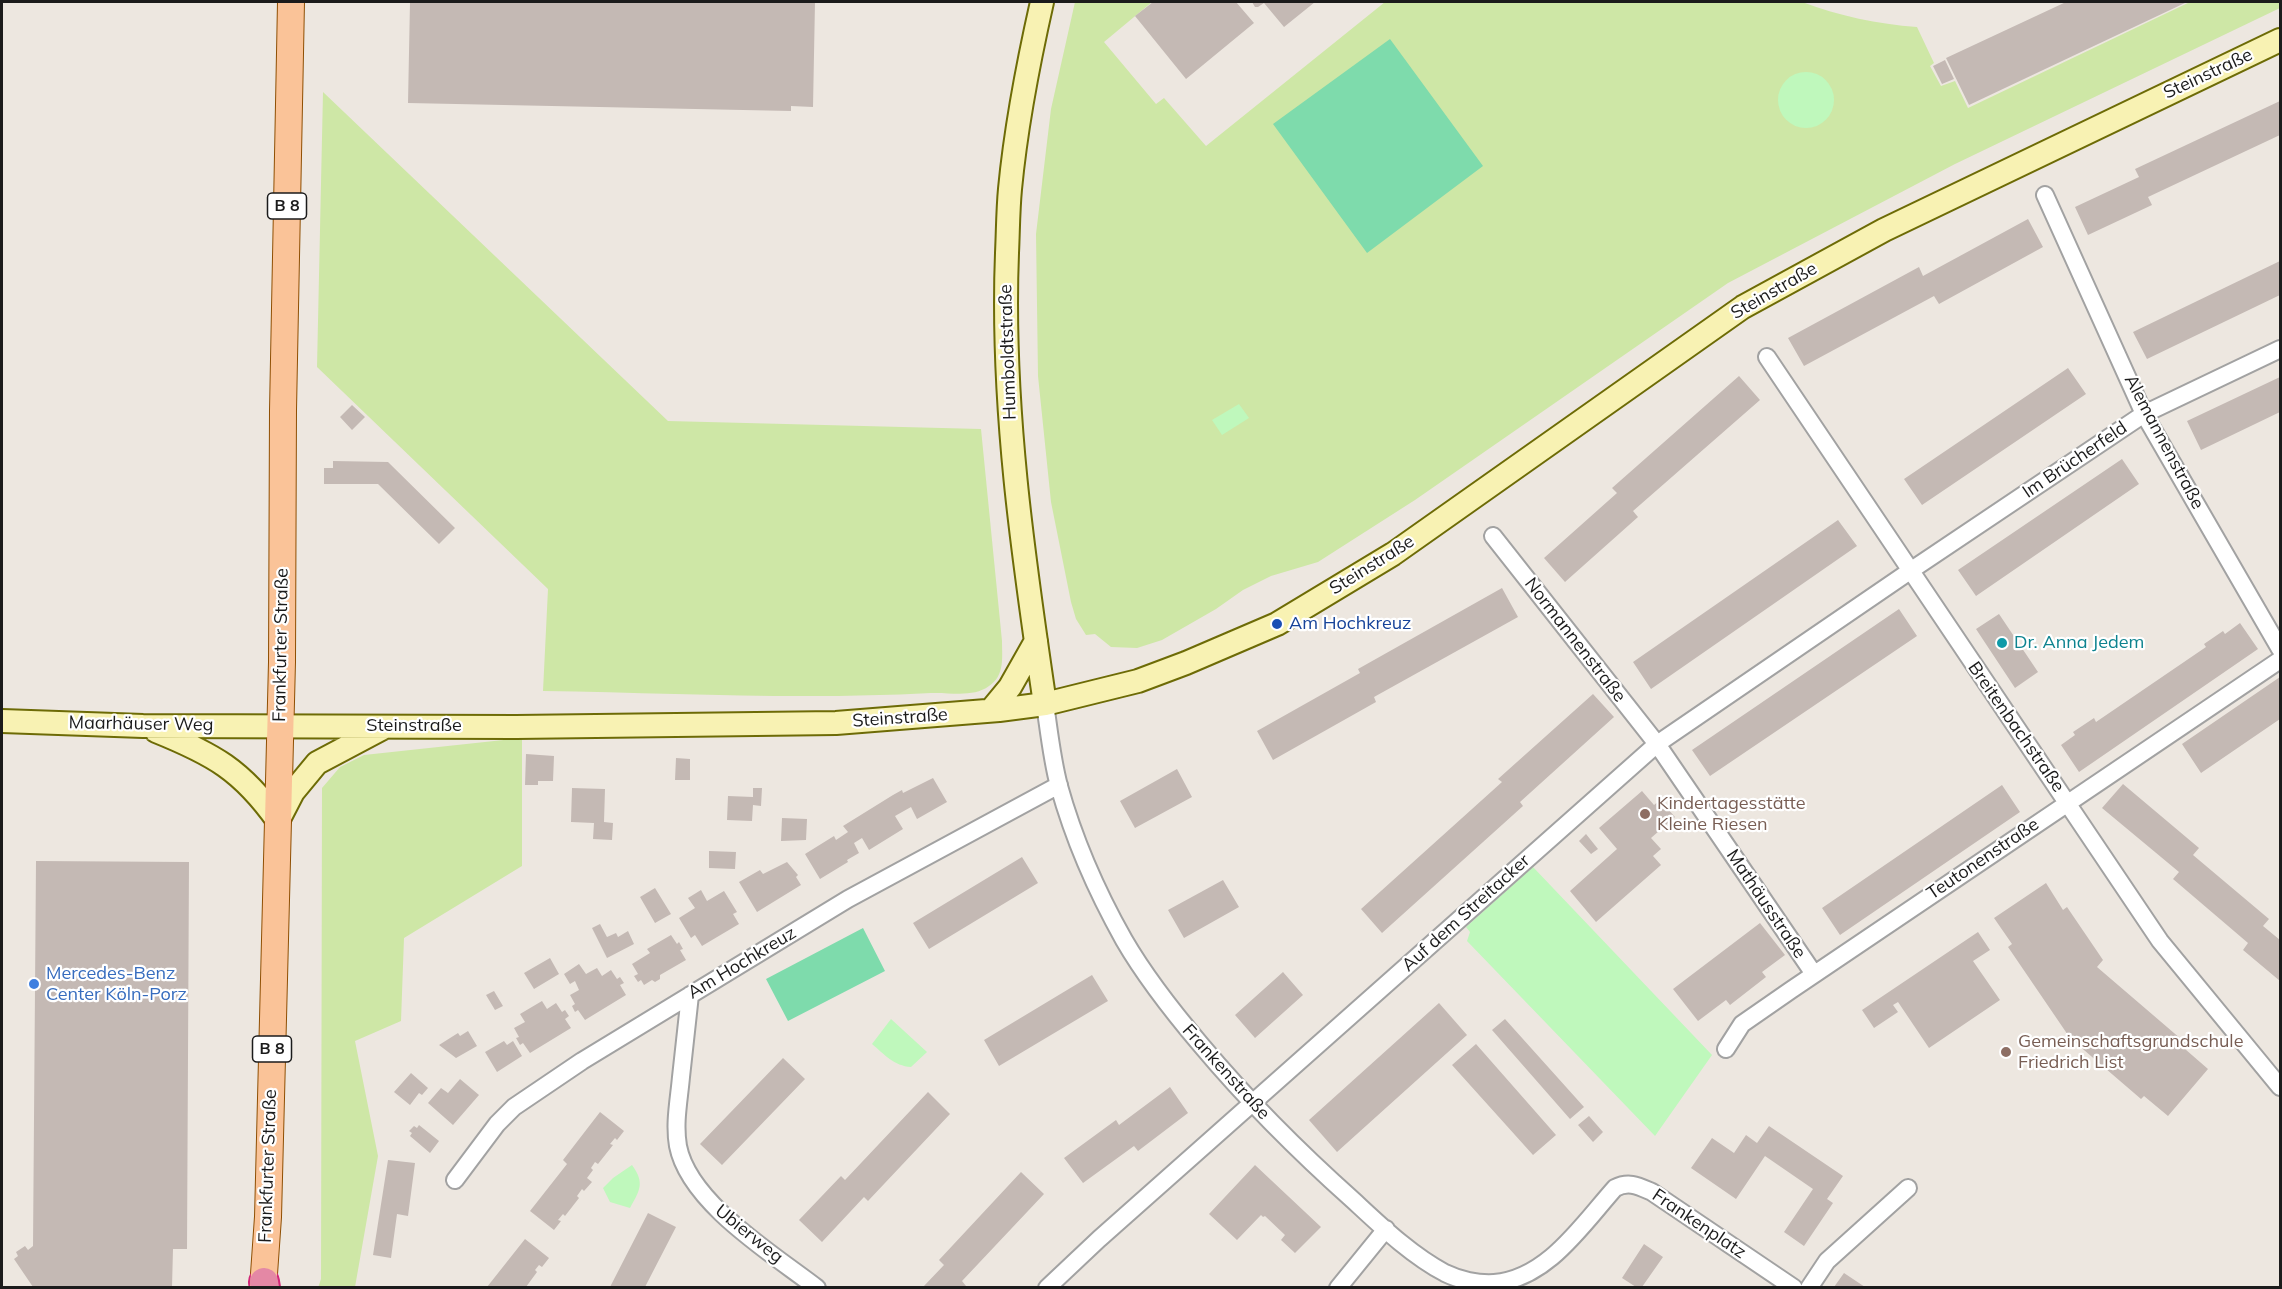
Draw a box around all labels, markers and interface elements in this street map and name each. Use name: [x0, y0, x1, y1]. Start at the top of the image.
street label: Steinstraße: [2160, 44, 2256, 104]
road number: B 8: [268, 193, 306, 219]
street label: Steinstraße: [1727, 258, 1821, 324]
street label: Humboldtstraße: [995, 284, 1021, 420]
street label: Alemannenstraße: [2120, 371, 2208, 513]
street label: Im Brücherfeld: [2019, 417, 2131, 503]
street label: Steinstraße: [1326, 531, 1418, 599]
street label: Frankfurter Straße: [269, 568, 293, 722]
street label: Normannenstraße: [1520, 574, 1630, 706]
place label: Am Hochkreuz: [1289, 613, 1411, 635]
marker: Am Hochkreuz: [1270, 617, 1284, 631]
place label: Dr. Anna Jedem: [2014, 632, 2144, 654]
marker: Dr. Anna Jedem: [1995, 636, 2009, 650]
street label: Breitenbachstraße: [1963, 658, 2069, 796]
street label: Steinstraße: [852, 704, 948, 732]
street label: Maarhäuser Weg: [68, 712, 214, 736]
street label: Steinstraße: [366, 715, 462, 737]
place label: Kindertagesstätte Kleine Riesen: [1657, 793, 1806, 836]
marker: Kindertagesstätte Kleine Riesen: [1638, 807, 1652, 821]
street label: Teutonenstraße: [1923, 814, 2043, 904]
street label: Mathäusstraße: [1722, 845, 1810, 963]
street label: Auf dem Streitacker: [1398, 850, 1534, 976]
street label: Am Hochkreuz: [684, 922, 800, 1004]
place label: Mercedes-Benz Center Köln-Porz: [46, 963, 187, 1006]
marker: Mercedes-Benz Center Köln-Porz: [27, 977, 41, 991]
street label: Frankenstraße: [1178, 1020, 1274, 1124]
place label: Gemeinschaftsgrundschule Friedrich List: [2018, 1031, 2243, 1074]
road number: B 8: [252, 1036, 292, 1062]
marker: Gemeinschaftsgrundschule Friedrich List: [1999, 1045, 2013, 1059]
street label: Frankfurter Straße: [255, 1089, 281, 1243]
street label: Frankenplatz: [1648, 1185, 1750, 1263]
street label: Ubierweg: [711, 1200, 787, 1268]

